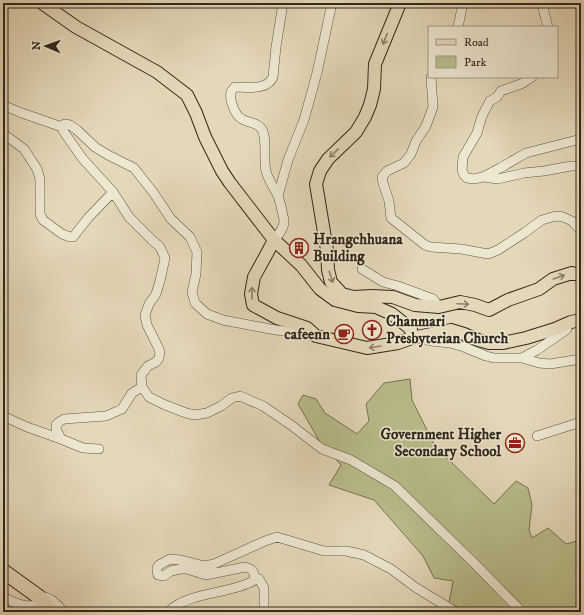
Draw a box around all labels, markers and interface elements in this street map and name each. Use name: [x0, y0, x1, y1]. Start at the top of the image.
north arrow: [26, 26, 66, 66]
legend: [428, 26, 558, 78]
one-way arrow: [381, 33, 388, 45]
text: Road: [464, 35, 489, 50]
text: N: [30, 41, 44, 50]
text: Park: [464, 55, 486, 70]
one-way arrow: [329, 149, 339, 158]
place label: Hrangchhuana Building: [313, 230, 403, 266]
building icon: Hrangchhuana Building: [288, 237, 310, 259]
one-way arrow: [327, 270, 335, 282]
one-way arrow: [552, 273, 565, 280]
one-way arrow: [249, 287, 256, 300]
one-way arrow: [456, 300, 469, 307]
place label: Chanmari Presbyterian Church: [386, 312, 509, 348]
church icon: Chanmari Presbyterian Church: [361, 319, 383, 341]
cafe icon: cafeenn: [333, 323, 355, 345]
place label: cafeenn: [284, 325, 330, 344]
one-way arrow: [369, 343, 382, 351]
place label: Government Higher Secondary School: [380, 425, 501, 461]
office icon: Government Higher Secondary School: [504, 432, 526, 454]

